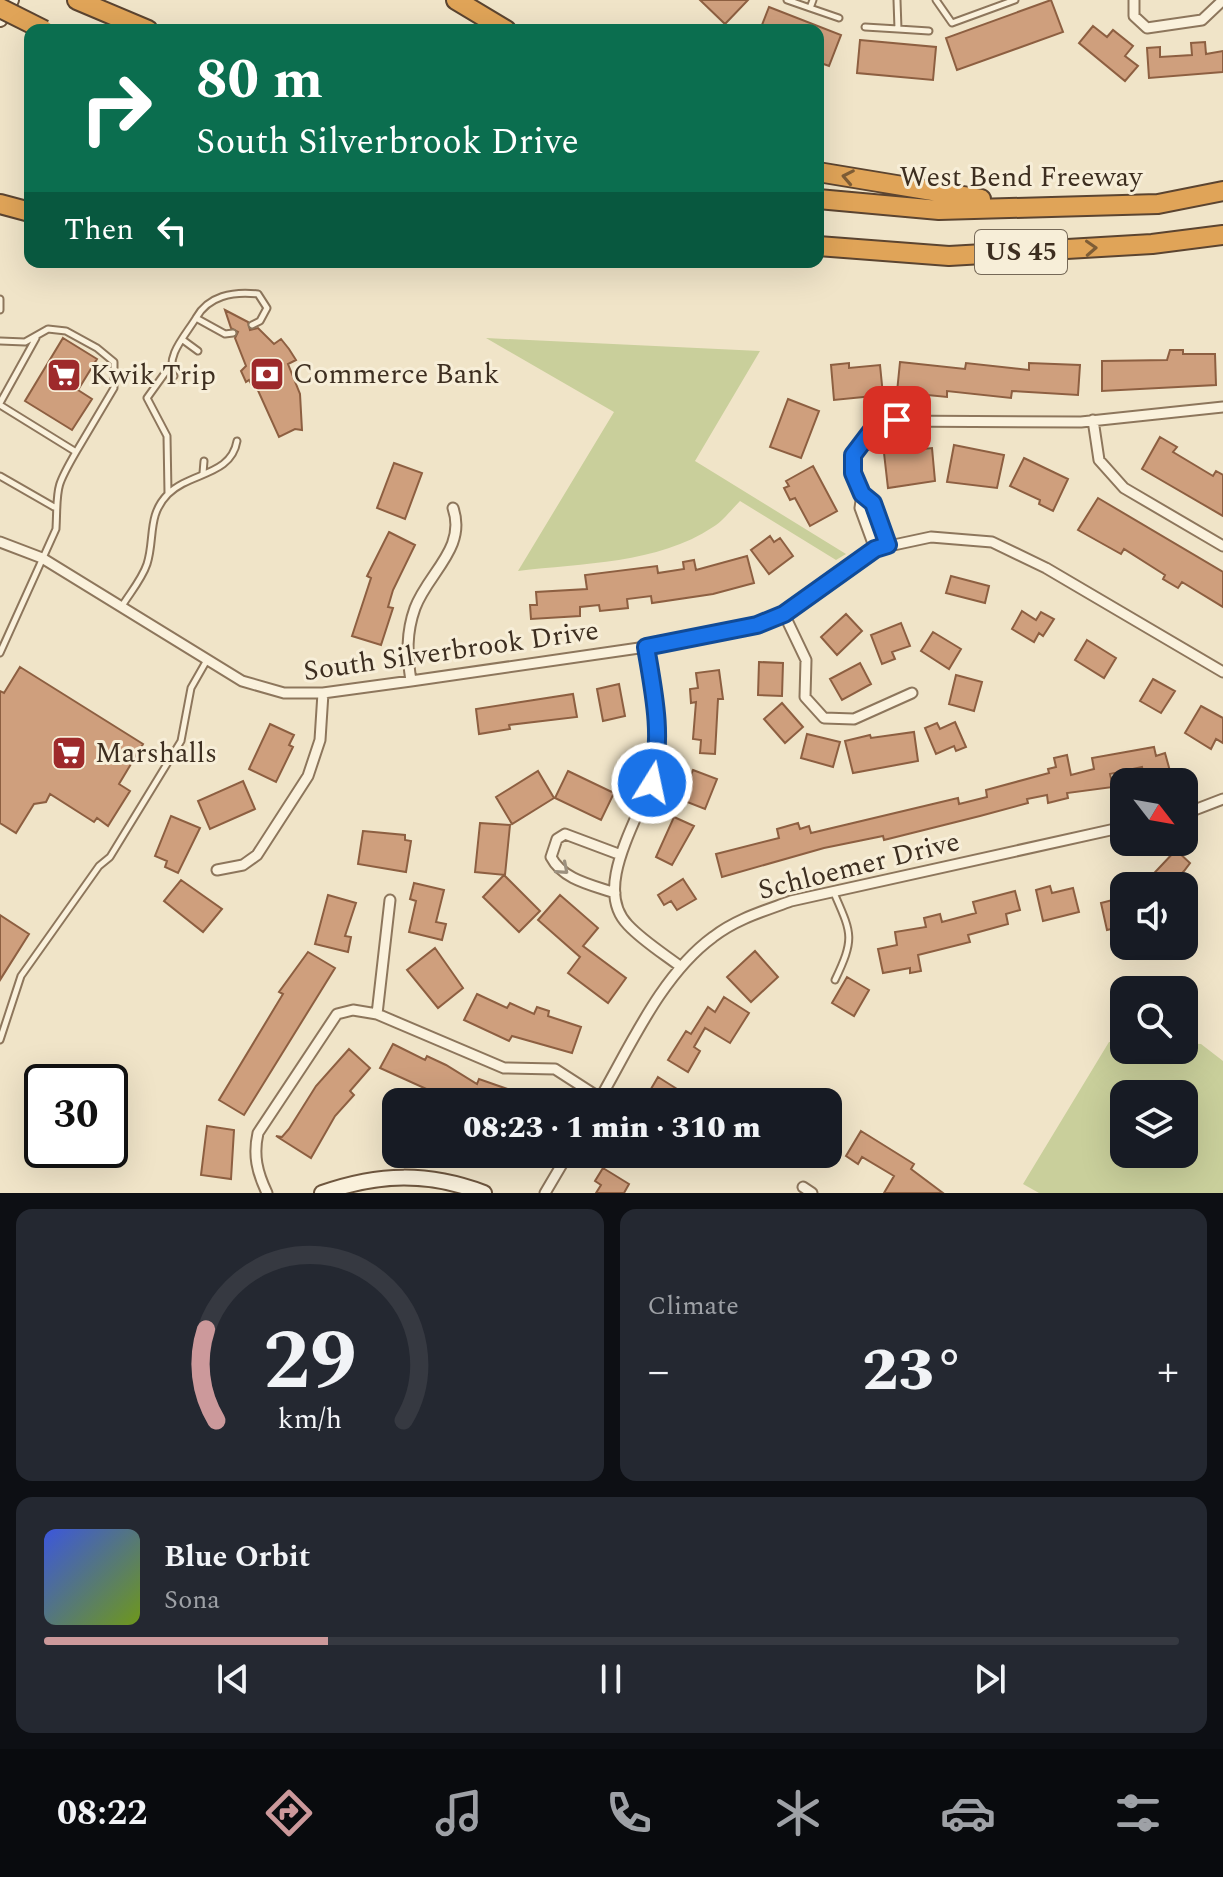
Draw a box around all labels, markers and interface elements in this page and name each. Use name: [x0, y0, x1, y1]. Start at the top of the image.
text: 80 m: [196, 38, 323, 123]
icon: right: [64, 56, 168, 160]
text: South Silverbrook Drive: [196, 115, 579, 170]
street label: West Bend Freeway: [899, 156, 1144, 199]
one-way arrow: [841, 170, 855, 187]
text: Then: [64, 207, 134, 253]
icon: left: [150, 208, 194, 252]
road number: US 45: [975, 230, 1067, 274]
one-way arrow: [1085, 240, 1098, 257]
place label: Commerce Bank: [293, 353, 499, 396]
place label: Kwik Trip: [90, 354, 216, 397]
bank icon: Commerce Bank: [248, 355, 286, 393]
supermarket icon: Kwik Trip: [45, 356, 83, 394]
pin: [863, 386, 931, 454]
icon: arrive: [875, 398, 919, 442]
street label: South Silverbrook Drive: [301, 609, 601, 693]
place label: Marshalls: [95, 732, 217, 775]
supermarket icon: Marshalls: [50, 734, 88, 772]
position arrow: [610, 741, 694, 825]
north arrow: [1110, 768, 1198, 856]
map controls: [1110, 768, 1198, 1168]
street label: Schloemer Drive: [754, 820, 964, 912]
one-way arrow: [554, 860, 568, 874]
button: sound: [1110, 872, 1198, 960]
button: search: [1110, 976, 1198, 1064]
speed limit sign: 30: [24, 1064, 128, 1168]
button: layers: [1110, 1080, 1198, 1168]
text: 08:23 · 1 min · 310 m: [463, 1105, 761, 1151]
text: Climate: [648, 1286, 739, 1326]
text: 29: [263, 1299, 356, 1426]
text: 23°: [862, 1325, 964, 1417]
text: −: [648, 1338, 670, 1405]
text: +: [1157, 1338, 1179, 1405]
text: km/h: [278, 1398, 342, 1441]
text: Blue Orbit: [164, 1534, 310, 1580]
text: Sona: [164, 1580, 220, 1620]
icon: previous: [211, 1657, 255, 1701]
icon: pause: [589, 1657, 633, 1701]
icon: next: [968, 1657, 1012, 1701]
icon: directions: [261, 1785, 317, 1841]
icon: music: [431, 1785, 487, 1841]
icon: phone: [601, 1785, 657, 1841]
icon: climate: [770, 1785, 826, 1841]
icon: car: [940, 1785, 996, 1841]
icon: filters: [1110, 1785, 1166, 1841]
text: 08:22: [57, 1786, 147, 1841]

